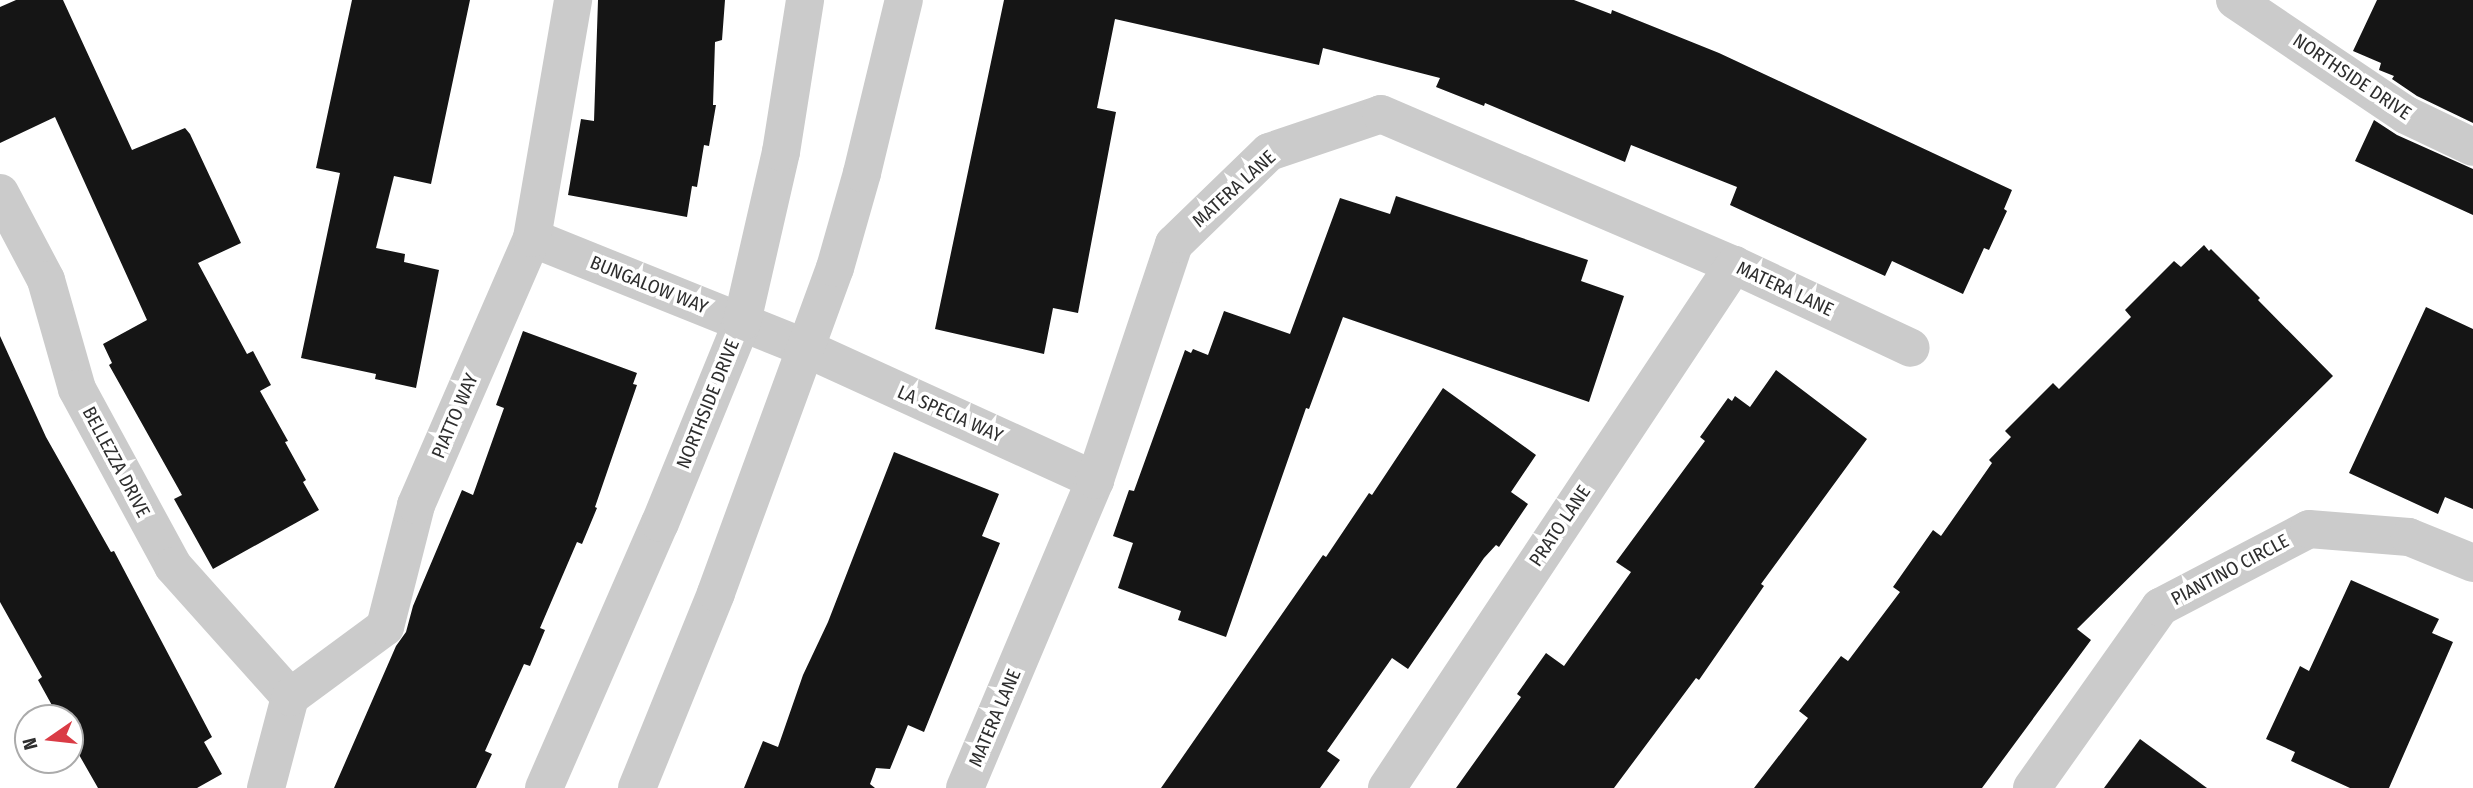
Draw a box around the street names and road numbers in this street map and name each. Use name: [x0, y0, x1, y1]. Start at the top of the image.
street label: NORTHSIDE DRIVE: [2289, 29, 2415, 125]
street label: MATERA LANE: [1188, 146, 1280, 232]
street label: BUNGALOW WAY: [587, 251, 711, 319]
street label: MATERA LANE: [1733, 257, 1837, 321]
street label: NORTHSIDE DRIVE: [672, 336, 744, 472]
street label: PIATTO WAY: [427, 370, 483, 462]
street label: LA SPECIA WAY: [894, 381, 1006, 447]
street label: BELLEZZA DRIVE: [77, 403, 155, 521]
street label: PRATO LANE: [1525, 481, 1595, 571]
street label: PIANTINO CIRCLE: [2167, 529, 2293, 611]
street label: MATERA LANE: [964, 666, 1026, 770]

